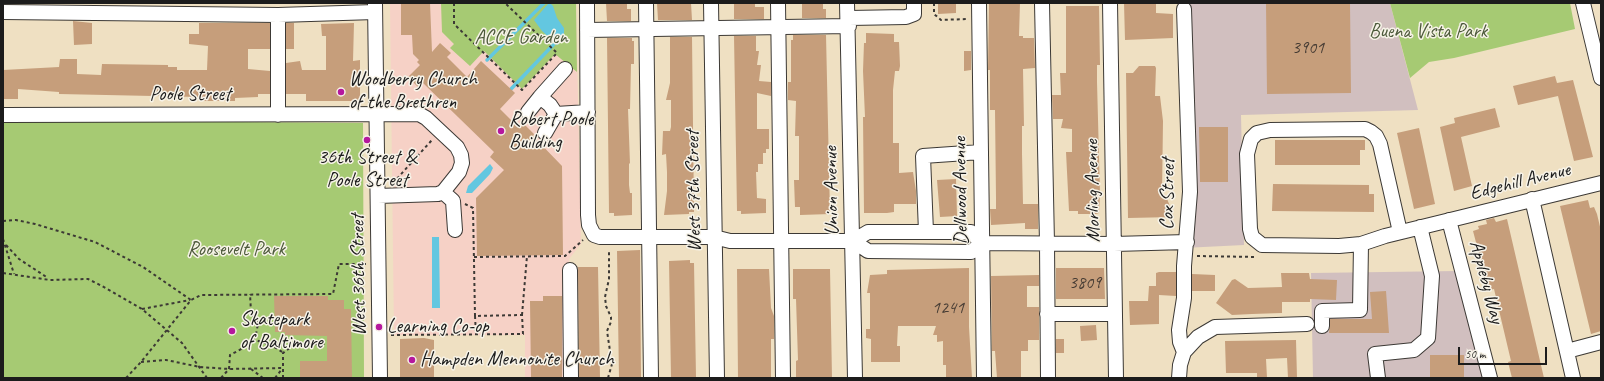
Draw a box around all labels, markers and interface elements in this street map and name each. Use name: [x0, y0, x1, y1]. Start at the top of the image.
park label: Buena Vista Park: [1369, 20, 1487, 44]
park label: ACCE Garden: [475, 26, 567, 50]
house number: 3901: [1292, 37, 1324, 59]
place label: Woodberry Church of the Brethren: [349, 68, 477, 115]
street label: Poole Street: [149, 83, 231, 107]
marker: Woodberry Church of the Brethren: [336, 87, 346, 97]
place label: Robert Poole Building: [509, 108, 593, 155]
marker: Robert Poole Building: [496, 126, 506, 136]
street label: West 37th Street: [681, 130, 707, 252]
marker: 36th Street & Poole Street: [362, 135, 372, 145]
street label: Dellwood Avenue: [948, 137, 974, 245]
street label: Morling Avenue: [1080, 139, 1106, 243]
place label: 36th Street & Poole Street: [318, 146, 416, 193]
street label: Union Avenue: [819, 146, 845, 236]
street label: Cox Street: [1155, 158, 1181, 230]
street label: Edgehill Avenue: [1467, 158, 1573, 206]
street label: West 36th Street: [346, 214, 372, 336]
park label: Roosevelt Park: [187, 238, 285, 262]
street label: Appleby Way: [1463, 238, 1509, 326]
house number: 3809: [1069, 272, 1101, 294]
house number: 1241: [932, 297, 964, 319]
place label: Skatepark of Baltimore: [240, 308, 323, 355]
place label: Learning Co-op: [387, 315, 489, 339]
marker: Learning Co-op: [374, 322, 384, 332]
marker: Skatepark of Baltimore: [227, 326, 237, 336]
scale bar: [1460, 339, 1549, 365]
text: 50 m: [1465, 346, 1485, 362]
place label: Hampden Mennonite Church: [420, 348, 614, 372]
marker: Hampden Mennonite Church: [407, 355, 417, 365]

